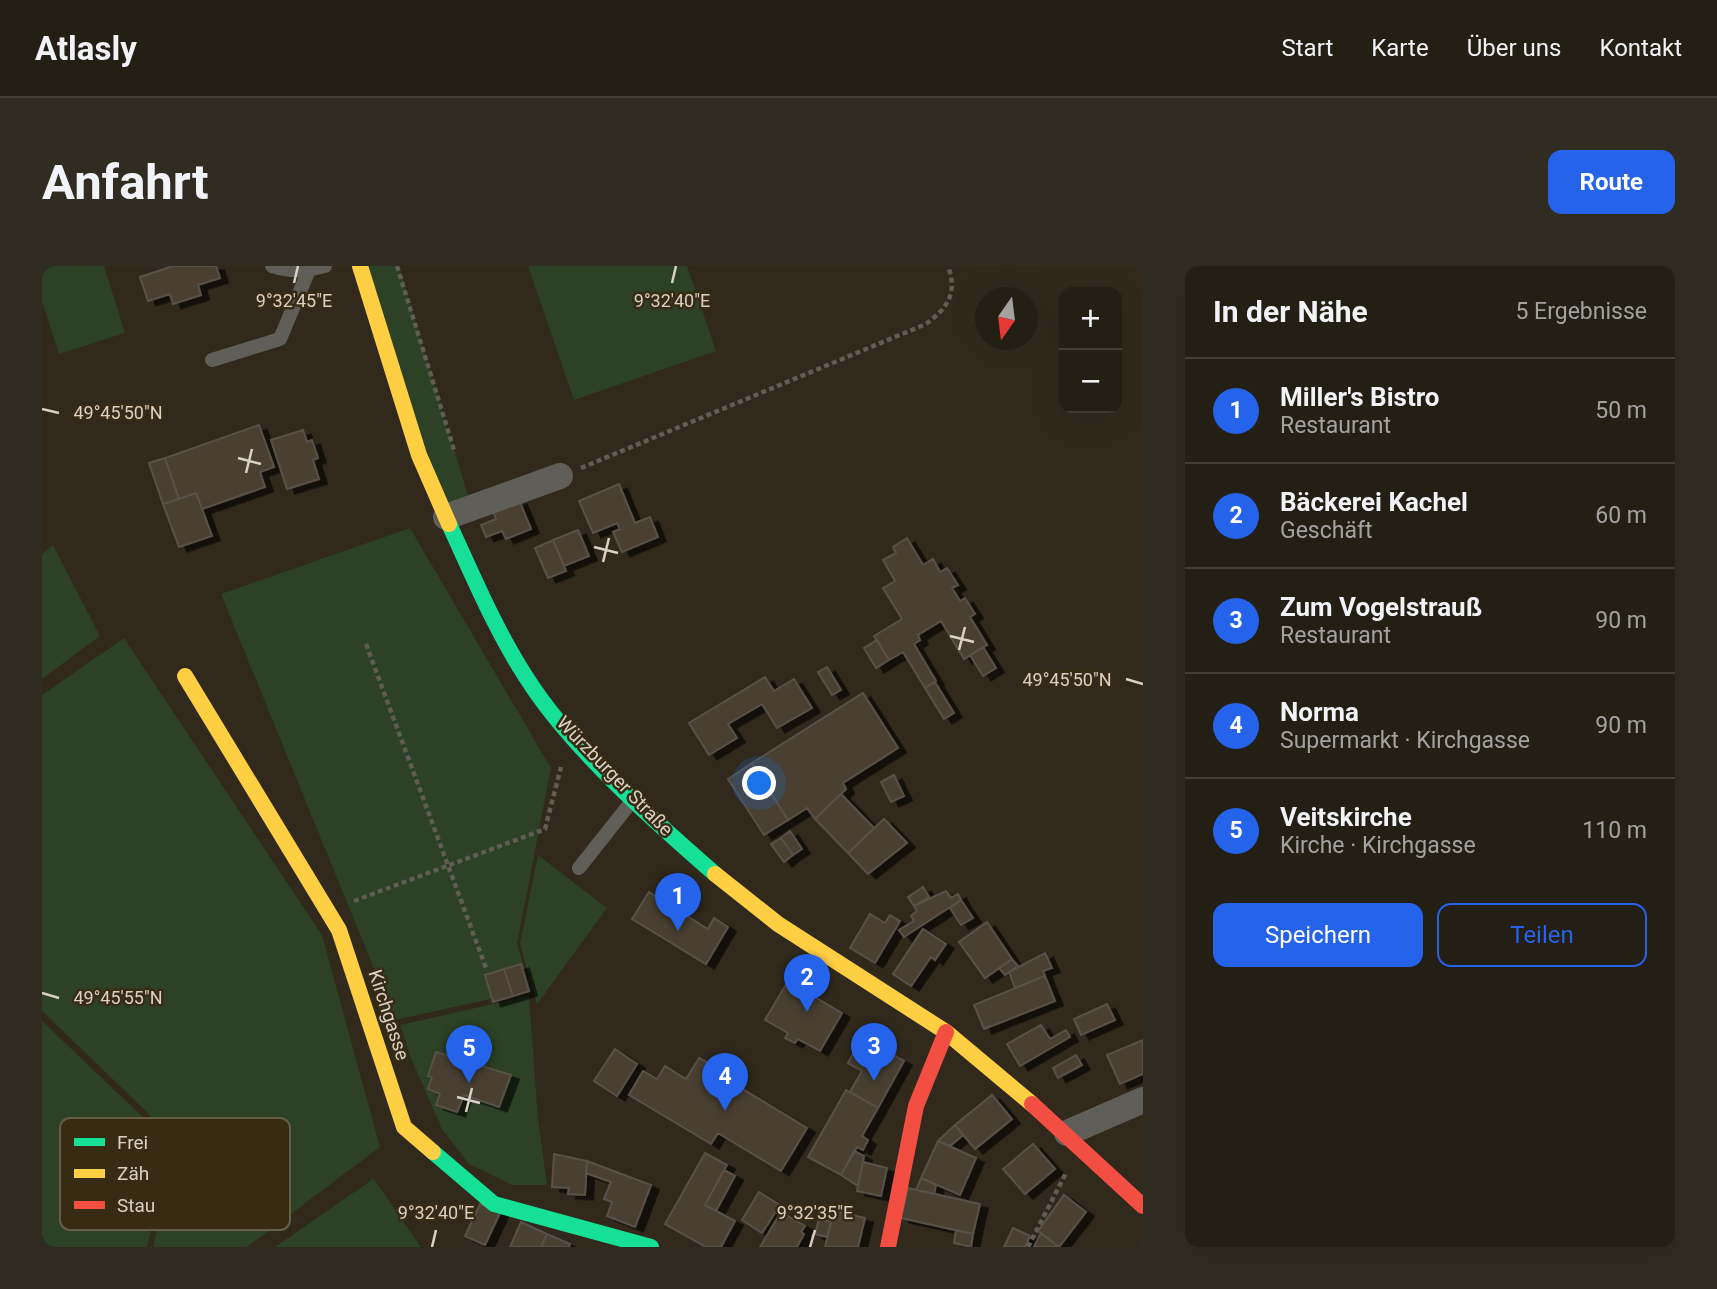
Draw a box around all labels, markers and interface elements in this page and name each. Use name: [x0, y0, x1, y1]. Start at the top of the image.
text: Atlasly: [35, 29, 137, 68]
text: Start: [1282, 34, 1333, 62]
text: Karte: [1371, 34, 1429, 62]
text: Über uns: [1467, 34, 1561, 62]
text: Kontakt: [1599, 34, 1682, 62]
button: Route: [1548, 150, 1675, 214]
text: Anfahrt: [42, 154, 209, 211]
north arrow: [975, 287, 1038, 350]
map controls: [1059, 287, 1122, 413]
button: +: [1059, 287, 1122, 350]
text: 9°32'45"E: [256, 290, 332, 311]
text: 9°32'40"E: [634, 290, 710, 311]
text: In der Nähe: [1213, 294, 1368, 329]
text: 5 Ergebnisse: [1515, 298, 1647, 325]
button: −: [1059, 350, 1122, 413]
text: Miller's Bistro: [1280, 382, 1440, 412]
text: 1: [1229, 397, 1243, 424]
text: 50 m: [1595, 397, 1647, 424]
text: 49°45'50"N: [73, 402, 163, 423]
text: Restaurant: [1280, 412, 1391, 439]
text: Bäckerei Kachel: [1280, 487, 1468, 517]
text: 2: [1229, 502, 1243, 529]
text: 60 m: [1595, 502, 1647, 529]
text: Geschäft: [1280, 517, 1372, 544]
text: Zum Vogelstrauß: [1280, 592, 1482, 622]
text: 3: [1229, 607, 1243, 634]
text: 90 m: [1595, 607, 1647, 634]
text: Restaurant: [1280, 622, 1391, 649]
text: 49°45'50"N: [1022, 669, 1112, 690]
text: Norma: [1280, 697, 1359, 727]
street label: Würzburger Straße: [552, 711, 678, 841]
text: 4: [1229, 712, 1243, 739]
text: 90 m: [1595, 712, 1647, 739]
text: Supermarkt · Kirchgasse: [1280, 727, 1530, 754]
your location: [742, 766, 776, 800]
text: Veitskirche: [1280, 802, 1412, 832]
text: 5: [1229, 817, 1243, 844]
text: 110 m: [1582, 817, 1647, 844]
text: Kirche · Kirchgasse: [1280, 832, 1476, 859]
pin: 1: [655, 873, 701, 931]
button: Speichern: [1213, 903, 1423, 967]
button: Teilen: [1437, 903, 1647, 967]
pin: 2: [784, 954, 830, 1012]
street label: Kirchgasse: [364, 967, 414, 1063]
text: 49°45'55"N: [73, 987, 163, 1008]
pin: 3: [851, 1023, 897, 1081]
pin: 5: [446, 1025, 492, 1083]
pin: 4: [702, 1053, 748, 1111]
legend: [60, 1118, 290, 1230]
text: Frei: [117, 1131, 148, 1154]
text: Zäh: [117, 1162, 149, 1185]
text: Stau: [117, 1194, 155, 1217]
text: 9°32'40"E: [398, 1202, 474, 1223]
text: 9°32'35"E: [777, 1202, 853, 1223]

